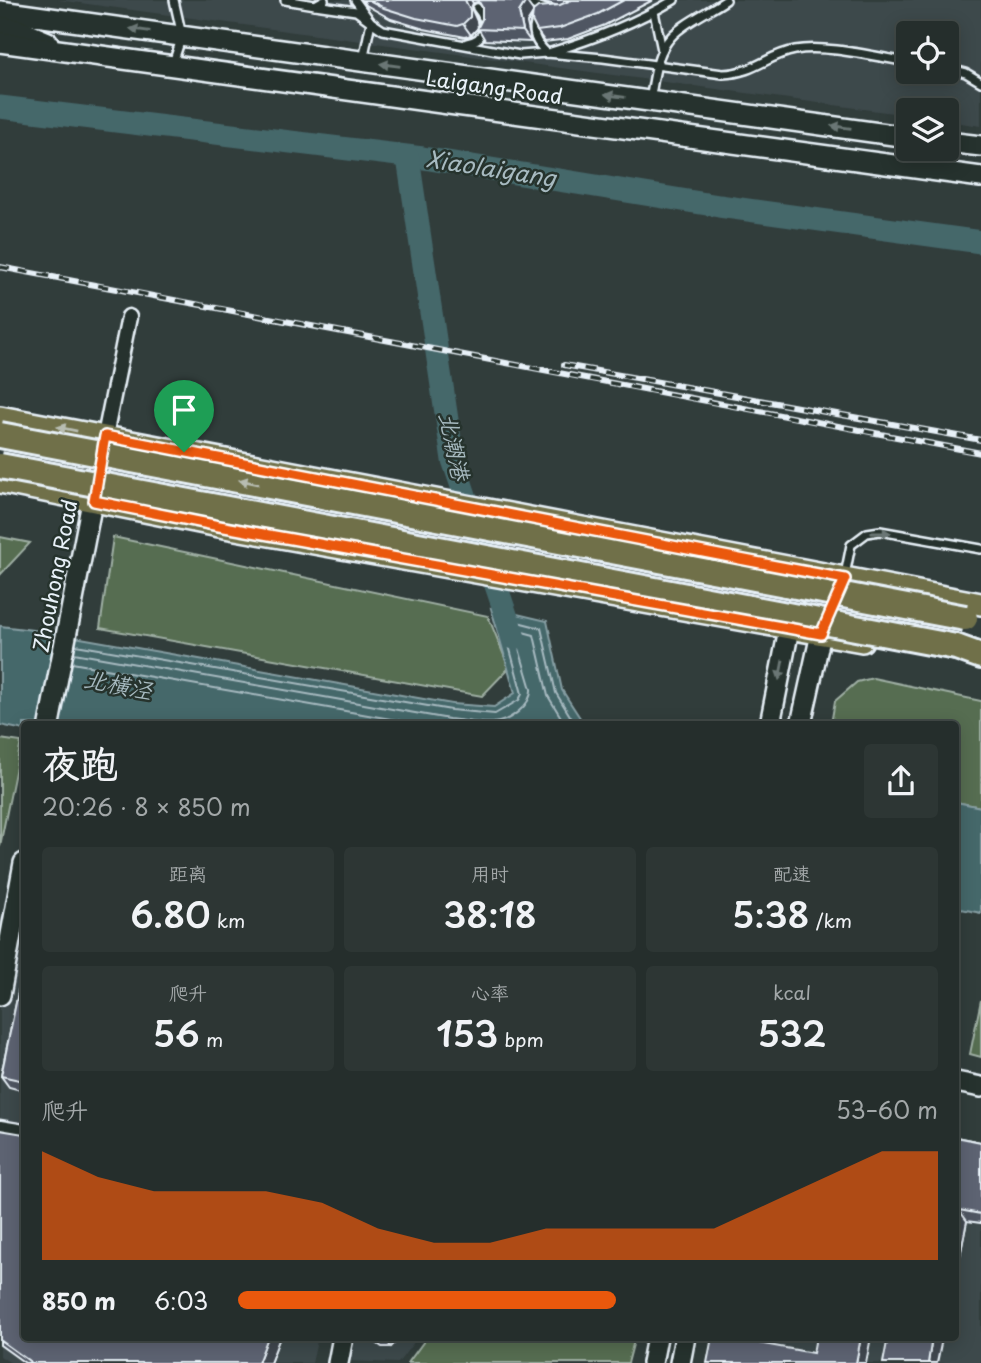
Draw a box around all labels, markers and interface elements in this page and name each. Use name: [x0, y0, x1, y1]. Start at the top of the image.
map controls: [896, 21, 959, 161]
button: locate: [896, 21, 959, 84]
one-way arrow: [129, 24, 151, 35]
one-way arrow: [379, 59, 401, 70]
street label: Laigang Road: [424, 61, 565, 111]
one-way arrow: [604, 91, 626, 102]
button: layers: [896, 98, 959, 161]
one-way arrow: [829, 122, 851, 133]
water label: Xiaolaigang: [424, 140, 560, 195]
pin: [154, 380, 214, 452]
icon: arrive: [165, 391, 203, 429]
water label: 北潮港: [431, 408, 480, 485]
one-way arrow: [56, 423, 78, 434]
one-way arrow: [237, 476, 259, 487]
street label: Zhouhong Road: [24, 496, 85, 655]
one-way arrow: [870, 527, 892, 539]
water label: 北横泾: [81, 660, 156, 707]
one-way arrow: [775, 660, 786, 682]
text: 夜跑: [42, 734, 118, 791]
button: share: [864, 744, 938, 818]
text: 20:26 · 8 × 850 m: [42, 789, 251, 824]
text: 距离: [169, 859, 207, 887]
text: 用时: [471, 859, 509, 887]
text: 配速: [773, 859, 811, 887]
text: 6.80: [131, 887, 211, 940]
text: 38:18: [443, 887, 537, 940]
text: 5:38: [732, 887, 809, 940]
text: km: [211, 906, 245, 934]
text: /km: [809, 906, 852, 934]
text: 爬升: [169, 978, 207, 1006]
text: 心率: [471, 978, 509, 1006]
text: kcal: [773, 978, 811, 1006]
text: 56: [153, 1006, 200, 1059]
text: 153: [436, 1006, 498, 1059]
text: 532: [758, 1006, 826, 1059]
text: m: [200, 1025, 223, 1053]
text: bpm: [498, 1025, 544, 1053]
text: 爬升: [42, 1092, 88, 1127]
text: 53–60 m: [836, 1092, 938, 1127]
text: 850 m: [42, 1283, 116, 1318]
text: 6:03: [154, 1283, 208, 1318]

